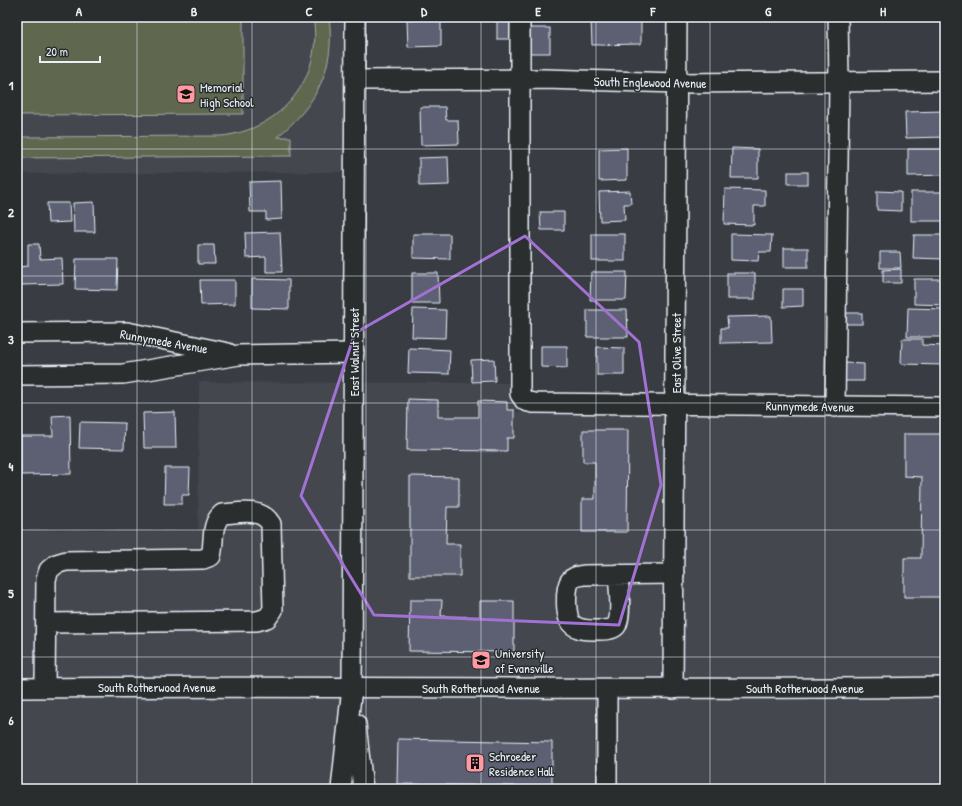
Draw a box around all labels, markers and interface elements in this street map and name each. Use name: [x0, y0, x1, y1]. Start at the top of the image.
text: A: [76, 2, 83, 20]
text: B: [191, 2, 198, 20]
text: C: [305, 2, 313, 20]
text: D: [421, 2, 428, 20]
text: E: [535, 2, 541, 20]
text: F: [650, 2, 657, 20]
text: G: [765, 2, 772, 20]
text: H: [880, 2, 886, 20]
scale bar: [40, 38, 100, 64]
text: 20 m: [46, 43, 68, 60]
street label: South Englewood Avenue: [593, 72, 707, 92]
text: 1: [9, 76, 14, 94]
place label: Memorial High School: [200, 78, 254, 111]
school or university icon: Memorial High School: [175, 83, 197, 105]
text: 2: [8, 203, 15, 221]
street label: East Walnut Street: [345, 307, 363, 396]
street label: East Olive Street: [667, 312, 685, 393]
street label: Runnymede Avenue: [119, 324, 209, 358]
text: 3: [8, 330, 14, 348]
street label: Runnymede Avenue: [766, 396, 854, 416]
text: 4: [9, 457, 14, 475]
text: 5: [8, 584, 14, 602]
place label: University of Evansville: [495, 644, 554, 677]
school or university icon: University of Evansville: [470, 649, 492, 671]
street label: South Rotherwood Avenue: [98, 678, 216, 696]
street label: South Rotherwood Avenue: [422, 679, 540, 697]
street label: South Rotherwood Avenue: [746, 679, 864, 697]
text: 6: [8, 711, 14, 729]
place label: Schroeder Residence Hall: [489, 747, 555, 780]
building icon: Schroeder Residence Hall: [464, 752, 486, 774]

